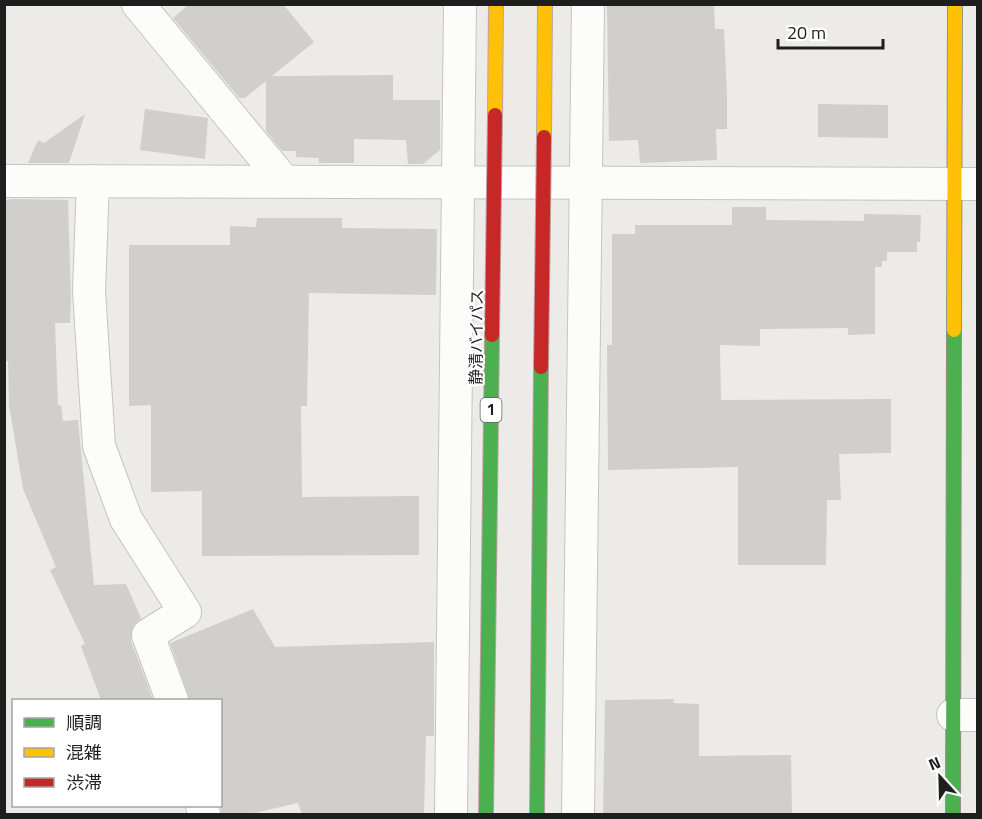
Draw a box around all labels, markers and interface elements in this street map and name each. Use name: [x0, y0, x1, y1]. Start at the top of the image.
scale bar: [778, 12, 883, 50]
text: 20 m: [787, 19, 826, 46]
street label: 静清バイパス: [463, 289, 489, 385]
road number: 1: [480, 398, 502, 422]
legend: [12, 699, 222, 807]
text: 順調: [66, 709, 102, 736]
text: 混雑: [66, 739, 102, 766]
north arrow: [910, 747, 970, 807]
text: N: [925, 750, 944, 776]
text: 渋滞: [66, 769, 102, 796]

